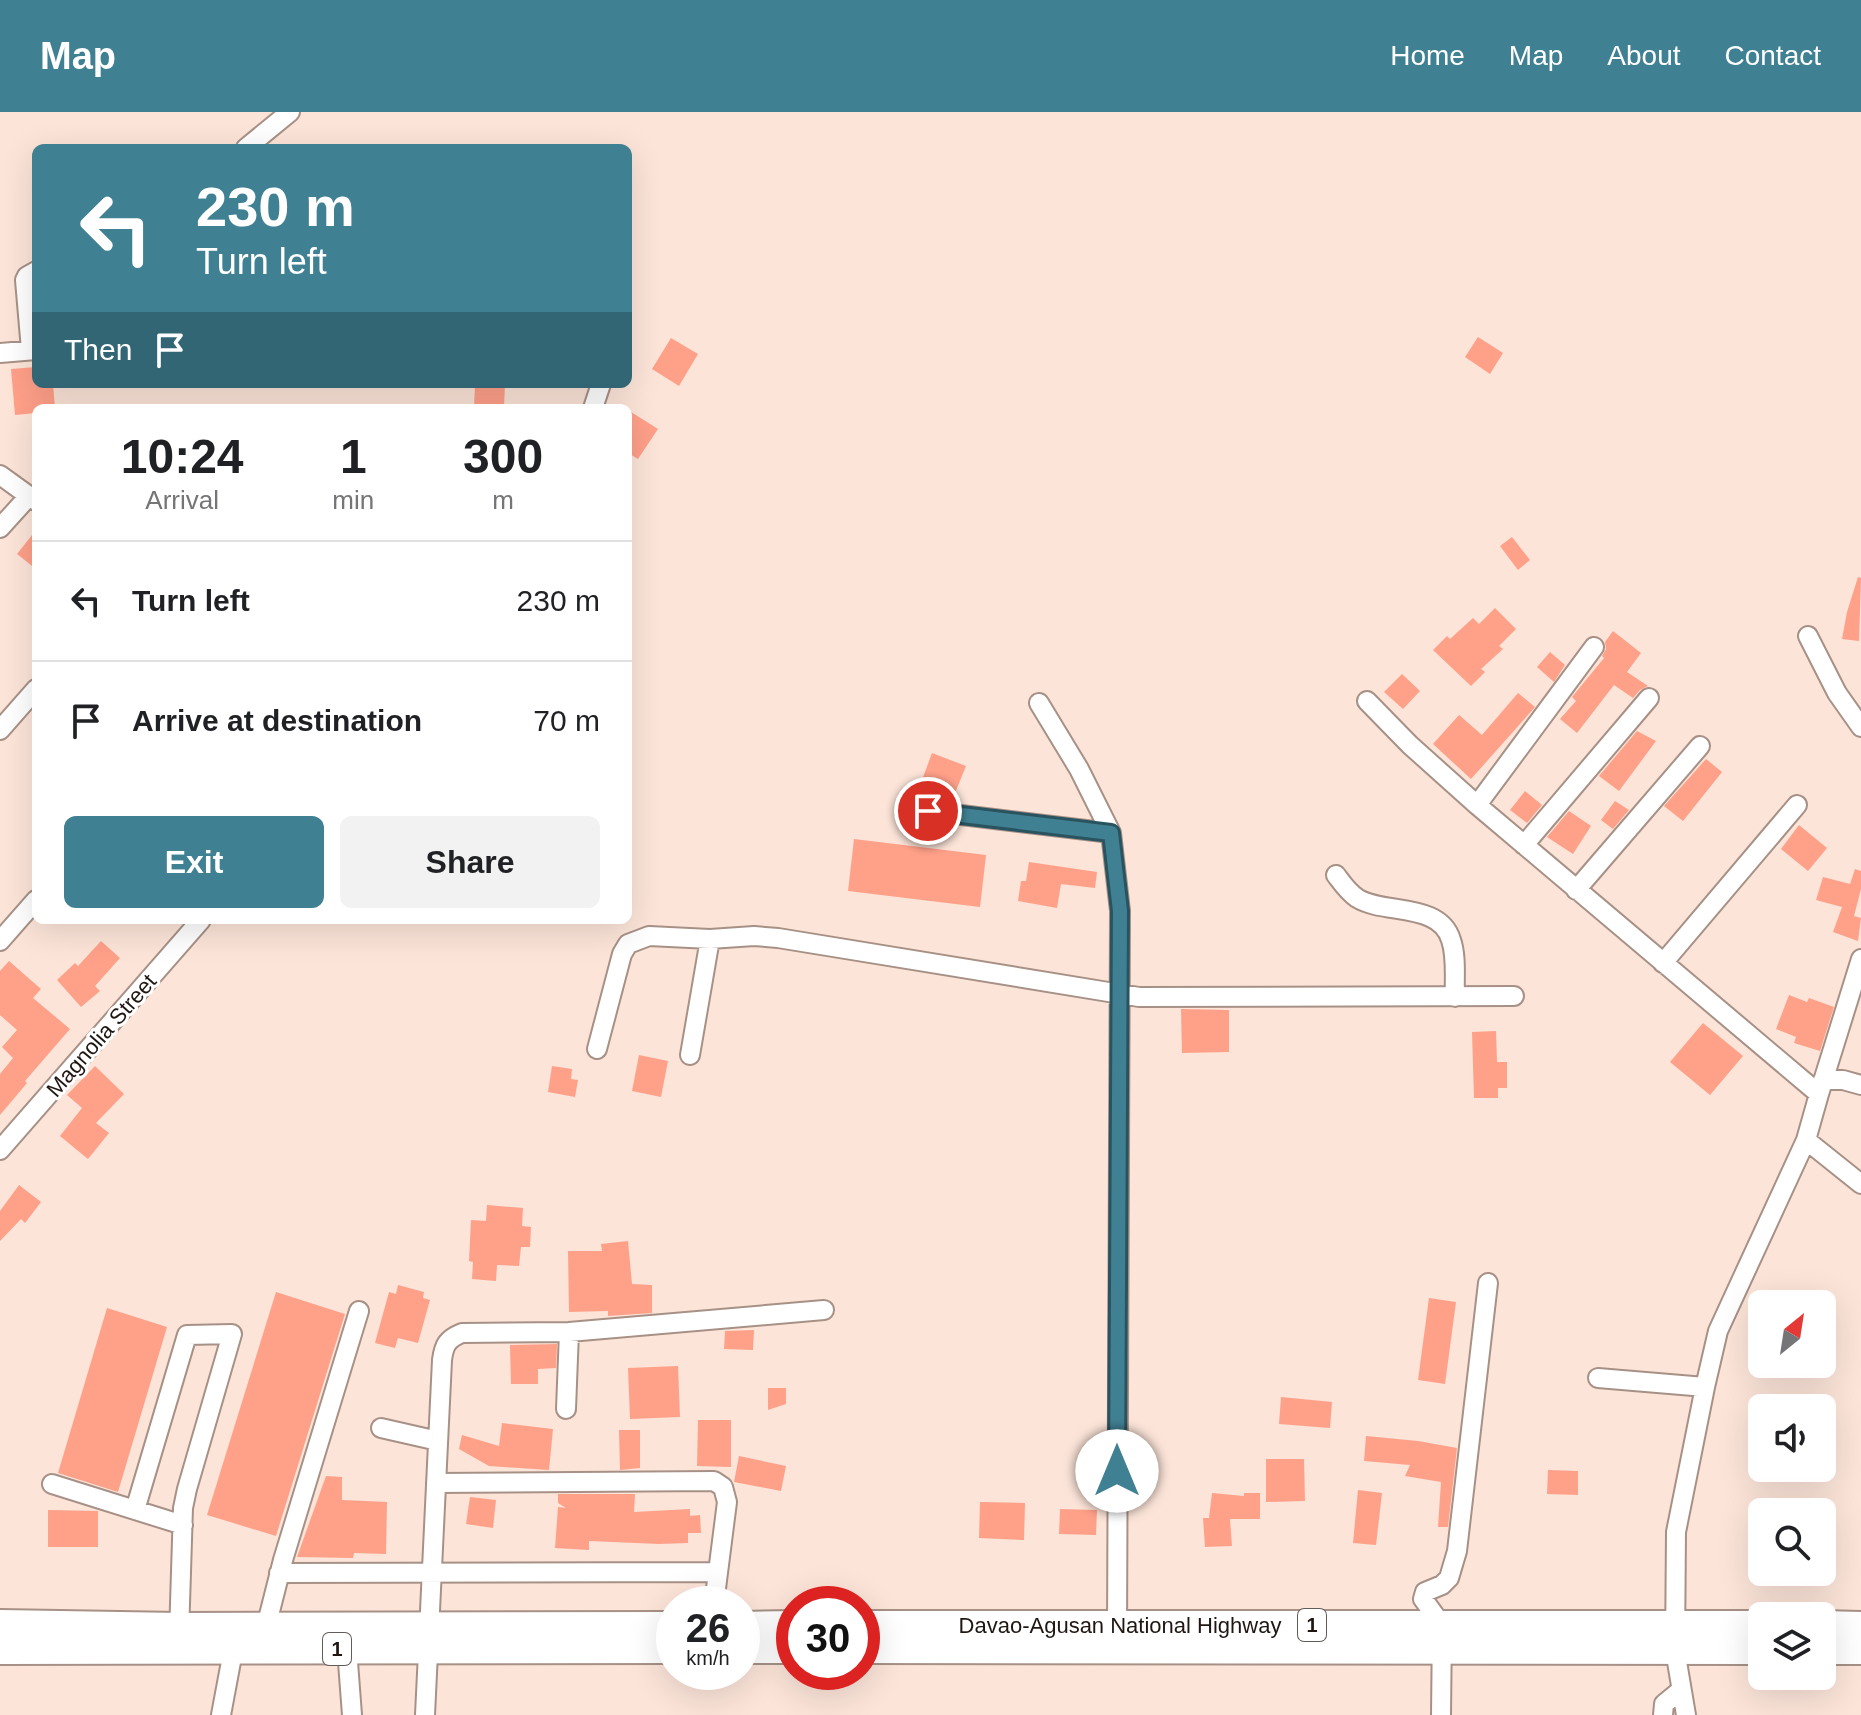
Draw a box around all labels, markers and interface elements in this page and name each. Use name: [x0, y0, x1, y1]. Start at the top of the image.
text: Map: [40, 35, 116, 77]
text: Home: [1390, 40, 1465, 71]
text: Map: [1509, 40, 1563, 71]
text: About: [1607, 40, 1681, 71]
text: Contact: [1725, 40, 1821, 71]
text: 230 m: [196, 175, 355, 238]
icon: left: [64, 176, 168, 280]
text: Turn left: [196, 241, 327, 282]
icon: arrive: [148, 328, 192, 372]
text: Then: [64, 333, 132, 366]
text: 10:24: [121, 430, 244, 483]
text: 1: [340, 430, 367, 483]
text: 300: [463, 430, 543, 483]
text: Arrival: [145, 485, 219, 515]
text: min: [332, 485, 374, 515]
text: m: [492, 485, 514, 515]
icon: left: [64, 579, 108, 623]
text: Turn left: [132, 584, 250, 617]
text: 230 m: [517, 584, 600, 617]
icon: arrive: [64, 699, 108, 743]
text: Arrive at destination: [132, 704, 422, 737]
text: 70 m: [533, 704, 600, 737]
pin: [894, 777, 962, 845]
icon: arrive: [906, 789, 950, 833]
button: Exit: [64, 816, 324, 908]
button: Share: [340, 816, 600, 908]
street label: Magnolia Street: [41, 969, 161, 1102]
north arrow: [1748, 1290, 1836, 1378]
map controls: [1748, 1290, 1836, 1690]
button: sound: [1748, 1394, 1836, 1482]
position arrow: [1075, 1429, 1159, 1513]
button: search: [1748, 1498, 1836, 1586]
speed limit sign: 30: [776, 1586, 880, 1690]
button: layers: [1748, 1602, 1836, 1690]
text: 26: [686, 1606, 730, 1650]
road number: 1: [1298, 1609, 1326, 1641]
street label: Davao-Agusan National Highway: [959, 1613, 1281, 1638]
road number: 1: [323, 1633, 351, 1665]
text: km/h: [686, 1647, 730, 1669]

